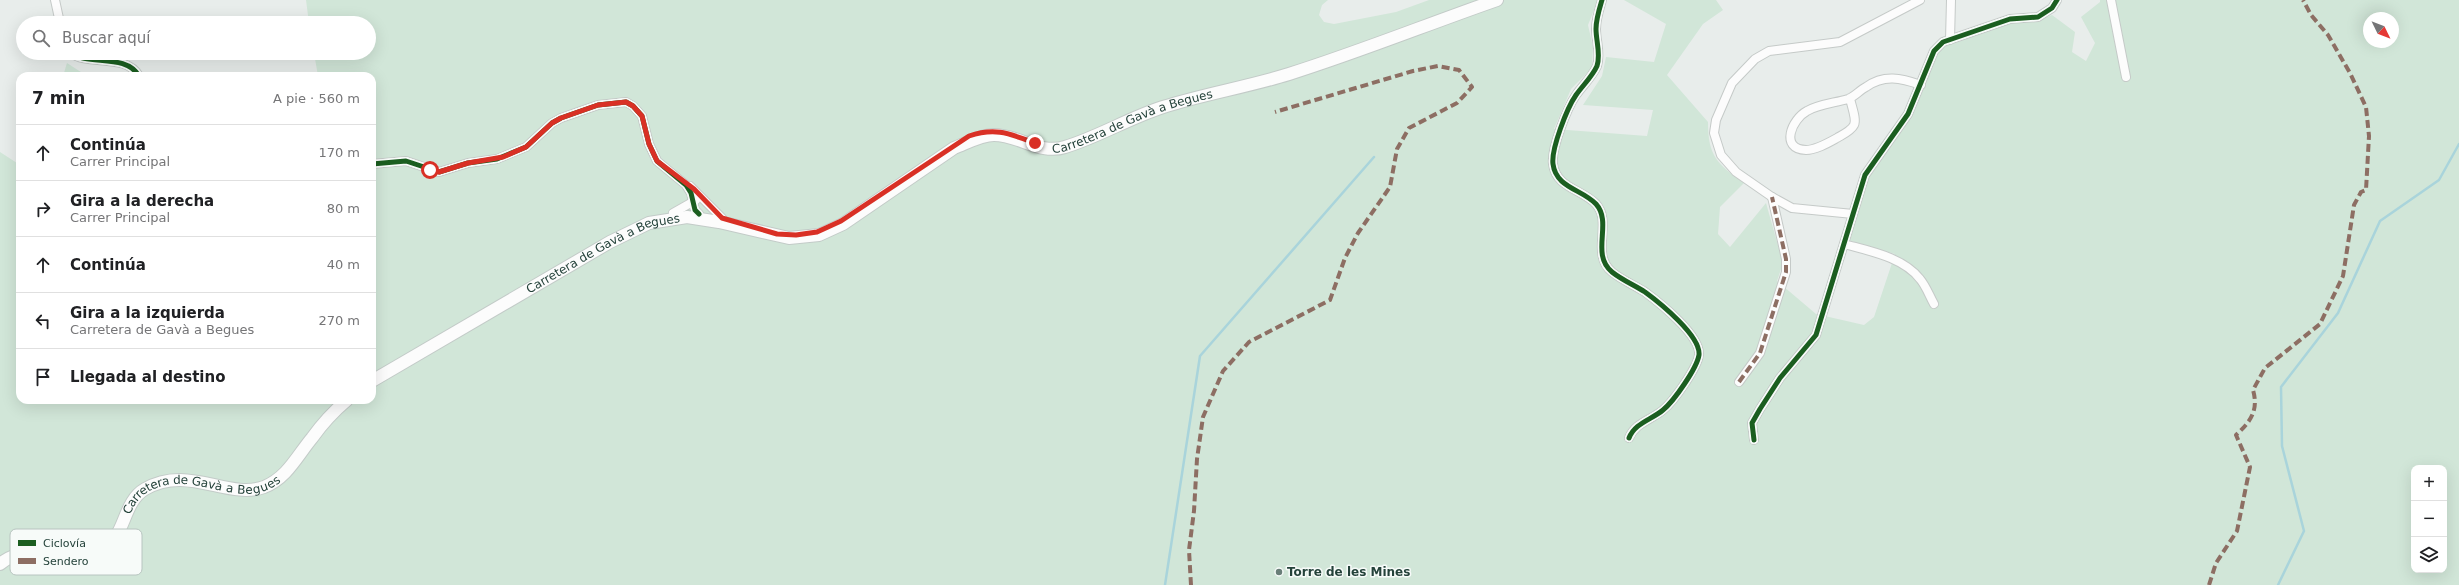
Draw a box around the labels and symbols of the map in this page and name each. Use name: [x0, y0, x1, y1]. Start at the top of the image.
north arrow: [2363, 12, 2399, 48]
street label: Carretera de Gavà a Begues: [1051, 87, 1214, 156]
route end: [1026, 134, 1044, 152]
route start: [421, 161, 439, 179]
street label: Carretera de Gavà a Begues: [524, 211, 681, 296]
street label: Carretera de Gavà a Begues: [120, 473, 283, 516]
legend: [10, 529, 142, 575]
text: Ciclovía: [43, 537, 86, 550]
text: Sendero: [43, 555, 89, 568]
place label: Torre de les Mines: [1287, 565, 1410, 579]
marker: Torre de les Mines: [1274, 567, 1284, 577]

